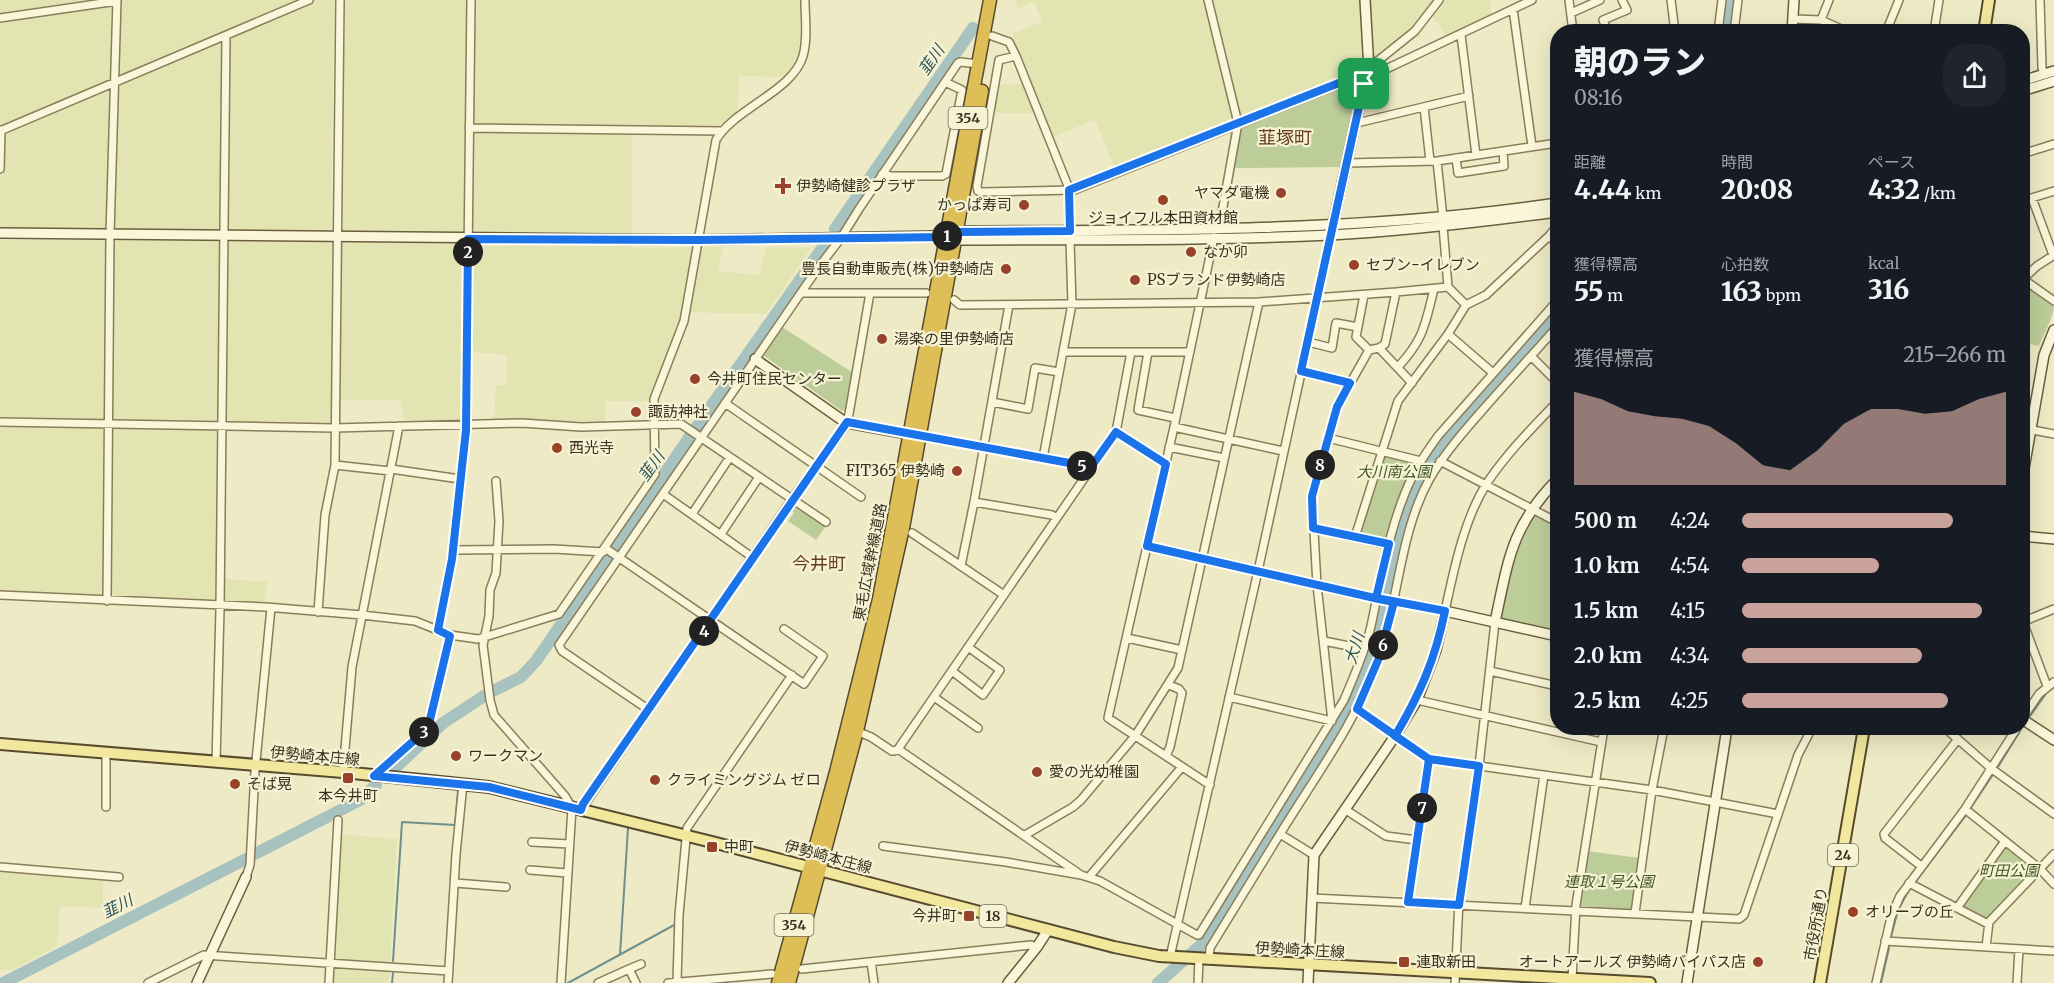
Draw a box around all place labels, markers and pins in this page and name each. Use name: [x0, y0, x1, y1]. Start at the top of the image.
pin: [1338, 58, 1389, 109]
place label: 伊勢崎健診プラザ: [796, 176, 916, 195]
marker: 伊勢崎健診プラザ: [774, 177, 792, 195]
place label: ヤマダ電機: [1194, 183, 1269, 202]
marker: ヤマダ電機: [1274, 186, 1288, 200]
marker: ジョイフル本田資材館: [1156, 193, 1170, 207]
place label: かっぱ寿司: [937, 195, 1012, 214]
marker: かっぱ寿司: [1017, 198, 1031, 212]
place label: ジョイフル本田資材館: [1088, 208, 1238, 227]
pin: 1: [932, 221, 962, 251]
pin: 2: [453, 237, 483, 267]
place label: なか卯: [1203, 242, 1248, 261]
marker: なか卯: [1184, 245, 1198, 259]
place label: セブン-イレブン: [1366, 255, 1480, 274]
marker: セブン-イレブン: [1347, 258, 1361, 272]
place label: 豊長自動車販売(株)伊勢崎店: [801, 259, 994, 278]
marker: 豊長自動車販売(株)伊勢崎店: [999, 262, 1013, 276]
place label: PSブランド伊勢崎店: [1147, 270, 1285, 289]
marker: PSブランド伊勢崎店: [1128, 273, 1142, 287]
place label: 湯楽の里伊勢崎店: [894, 329, 1014, 348]
marker: 湯楽の里伊勢崎店: [875, 332, 889, 346]
place label: 今井町住民センター: [707, 369, 842, 388]
marker: 今井町住民センター: [688, 372, 702, 386]
place label: 諏訪神社: [648, 402, 708, 421]
marker: 諏訪神社: [629, 405, 643, 419]
place label: 西光寺: [569, 438, 614, 457]
marker: 西光寺: [550, 441, 564, 455]
pin: 8: [1305, 450, 1335, 480]
pin: 5: [1067, 451, 1097, 481]
place label: FIT365 伊勢崎: [846, 461, 945, 480]
marker: FIT365 伊勢崎: [950, 464, 964, 478]
pin: 4: [689, 616, 719, 646]
pin: 6: [1368, 630, 1398, 660]
pin: 3: [409, 717, 439, 747]
place label: ワークマン: [468, 746, 543, 765]
marker: ワークマン: [449, 749, 463, 763]
place label: 愛の光幼稚園: [1049, 762, 1139, 781]
marker: 愛の光幼稚園: [1030, 765, 1044, 779]
place label: クライミングジム ゼロ: [667, 770, 821, 789]
marker: 本今井町: [341, 771, 355, 785]
marker: クライミングジム ゼロ: [648, 773, 662, 787]
place label: そば晃: [247, 774, 292, 793]
marker: そば晃: [228, 777, 242, 791]
place label: 本今井町: [318, 786, 378, 805]
pin: 7: [1407, 793, 1437, 823]
place label: 中町: [724, 837, 754, 856]
marker: 中町: [705, 840, 719, 854]
place label: オリーブの丘: [1865, 902, 1954, 921]
marker: オリーブの丘: [1846, 905, 1860, 919]
place label: 今井町: [912, 906, 957, 925]
marker: 今井町: [962, 909, 976, 923]
place label: 連取新田: [1416, 952, 1476, 971]
place label: オートアールズ 伊勢崎バイパス店: [1519, 952, 1746, 971]
marker: 連取新田: [1397, 955, 1411, 969]
marker: オートアールズ 伊勢崎バイパス店: [1751, 955, 1765, 969]

